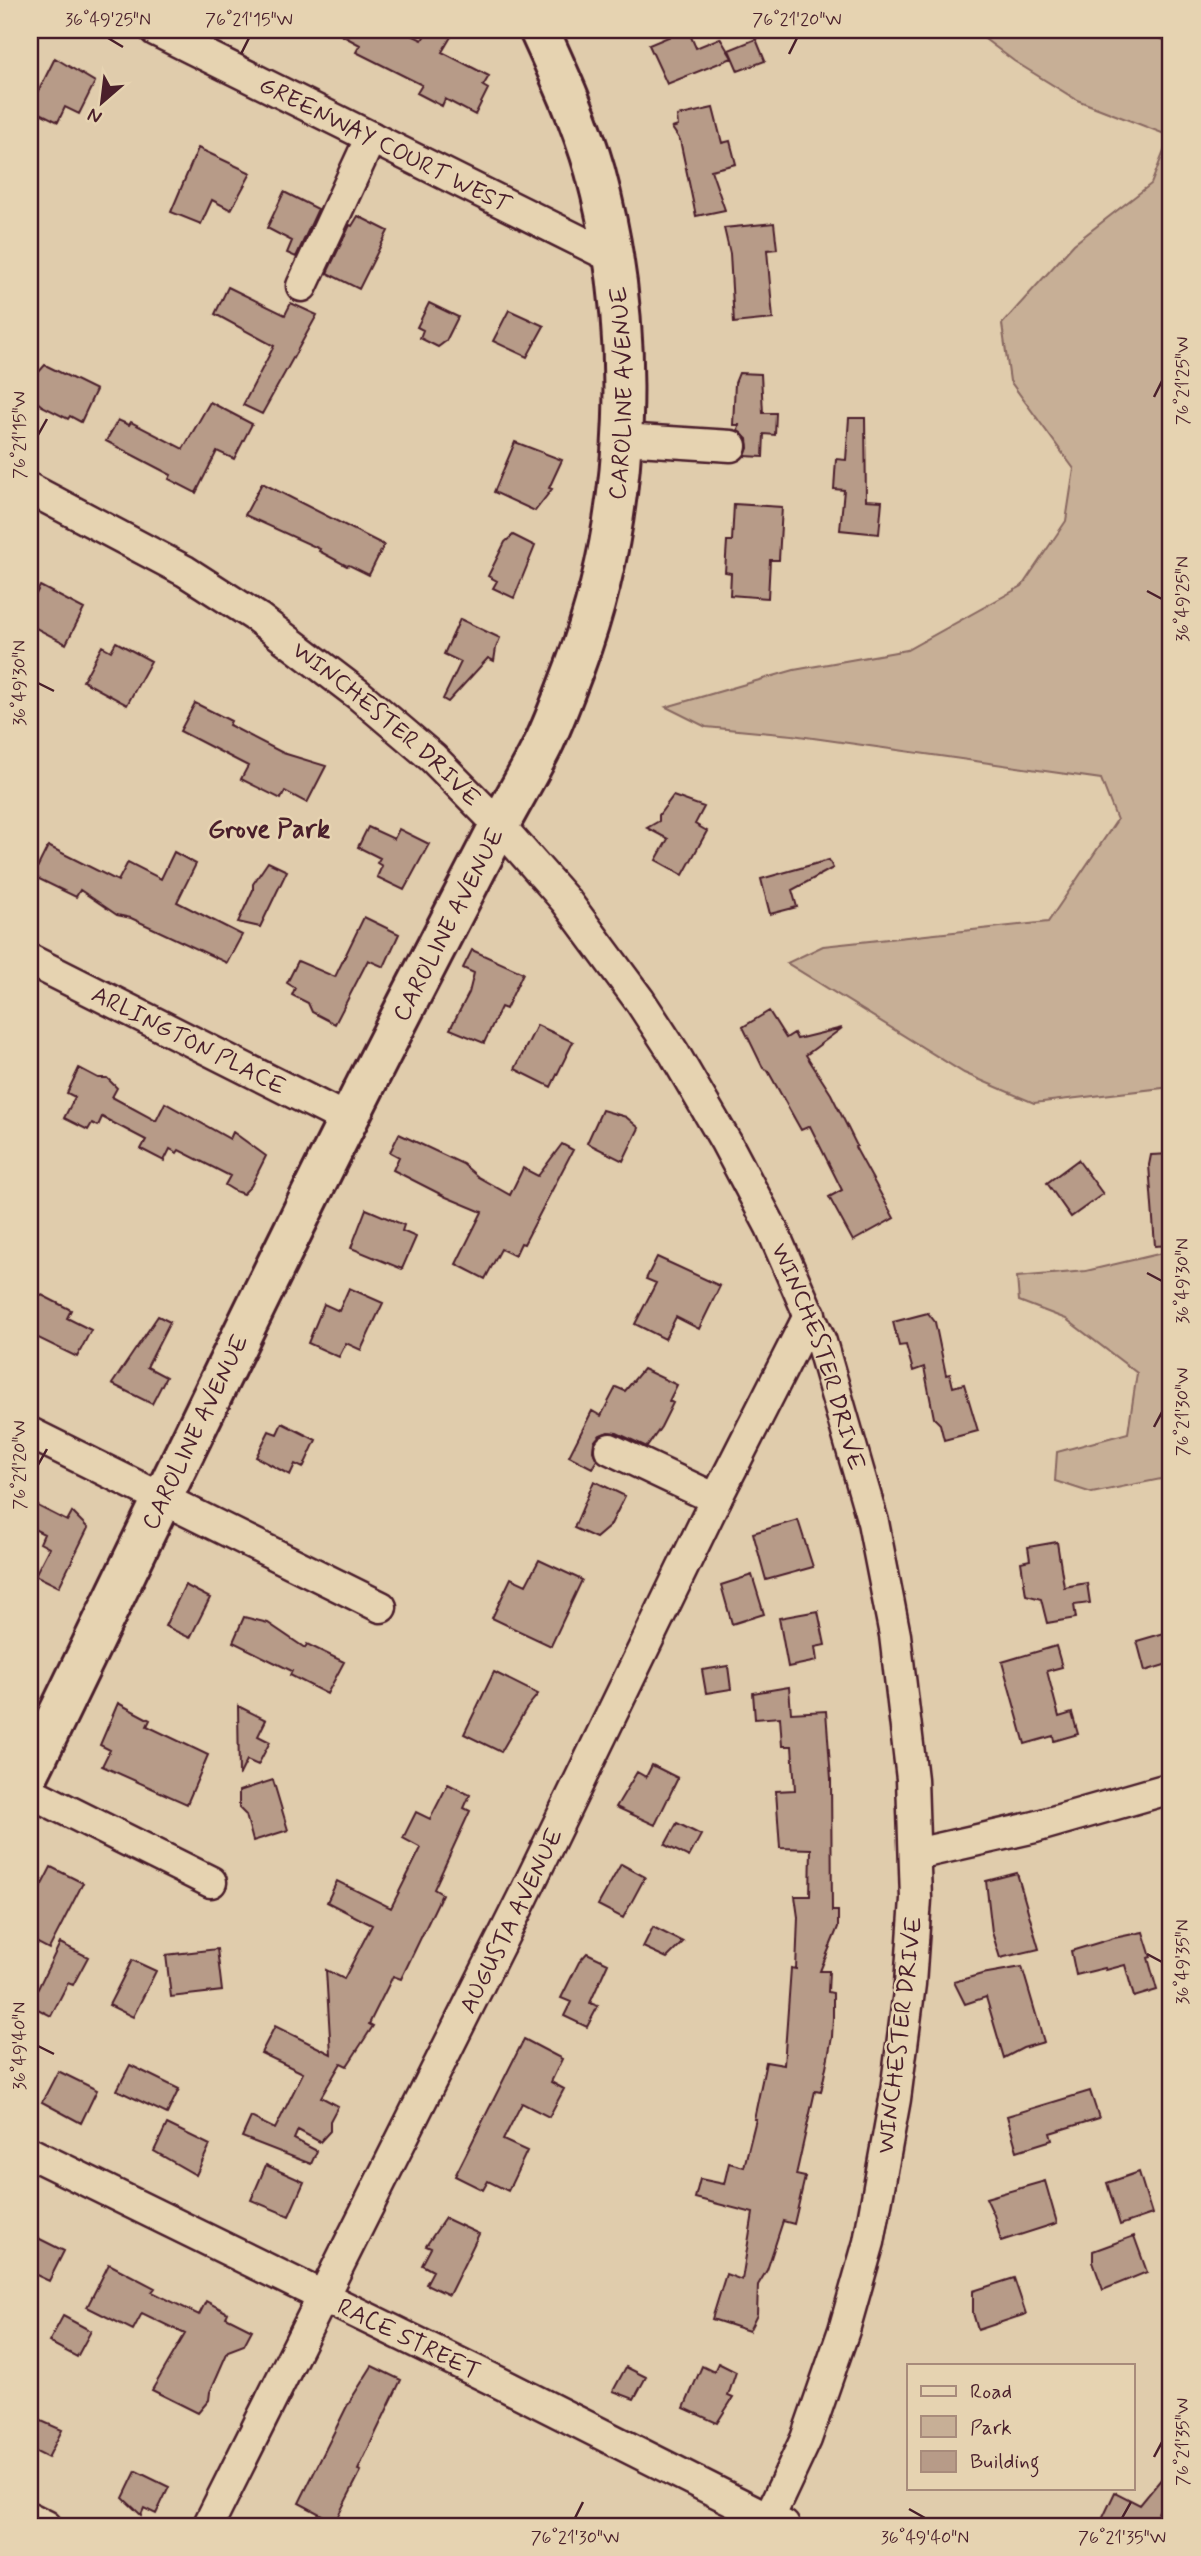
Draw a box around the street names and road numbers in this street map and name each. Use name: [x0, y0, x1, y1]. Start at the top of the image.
street label: GREENWAY COURT WEST: [254, 70, 516, 221]
street label: CAROLINE AVENUE: [602, 285, 640, 502]
street label: WINCHESTER DRIVE: [285, 636, 487, 814]
street label: CAROLINE AVENUE: [387, 823, 512, 1027]
street label: ARLINGTON PLACE: [86, 980, 291, 1103]
street label: WINCHESTER DRIVE: [763, 1239, 871, 1474]
street label: CAROLINE AVENUE: [135, 1329, 257, 1535]
street label: AUGUSTA AVENUE: [453, 1823, 571, 2019]
street label: WINCHESTER DRIVE: [871, 1915, 930, 2156]
street label: RACE STREET: [332, 2292, 485, 2388]

